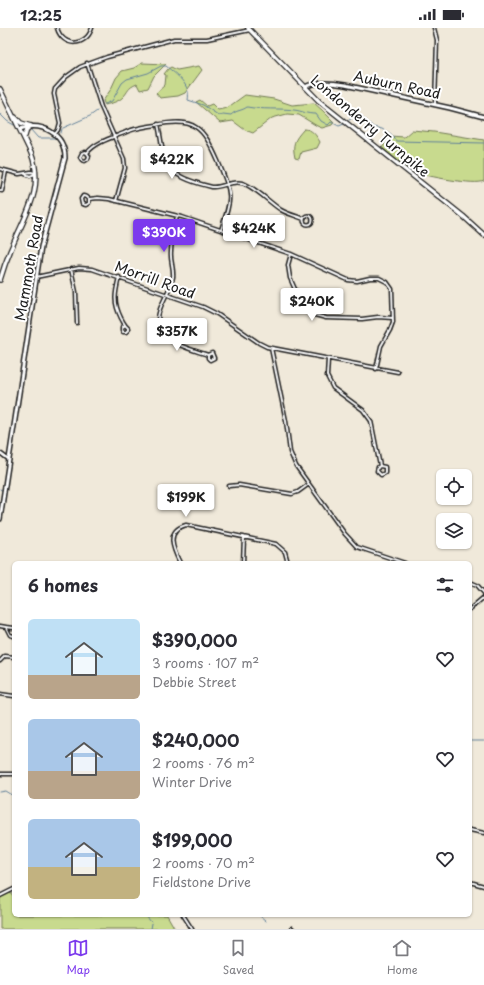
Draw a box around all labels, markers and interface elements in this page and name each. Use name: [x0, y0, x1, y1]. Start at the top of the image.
text: 12:25: [20, 3, 62, 26]
street label: Auburn Road: [352, 65, 443, 104]
street label: Londonderry Turnpike: [306, 69, 434, 182]
pin: $422K: [144, 146, 200, 180]
text: $422K: [150, 149, 194, 168]
street label: Mammoth Road: [9, 214, 48, 322]
pin: $424K: [226, 215, 282, 249]
text: $424K: [232, 218, 276, 237]
pin: $390K: [136, 219, 192, 253]
text: $390K: [142, 222, 186, 241]
street label: Morrill Road: [112, 255, 198, 304]
pin: $240K: [284, 288, 340, 322]
text: $240K: [289, 291, 335, 310]
pin: $357K: [149, 318, 205, 352]
text: $357K: [156, 321, 198, 340]
map controls: [436, 469, 472, 549]
button: locate: [436, 469, 472, 505]
pin: $199K: [158, 484, 214, 518]
text: $199K: [166, 487, 206, 506]
button: layers: [436, 513, 472, 549]
text: 6 homes: [28, 572, 98, 598]
icon: filters: [434, 574, 456, 596]
text: $390,000: [152, 627, 238, 653]
icon: home: [60, 635, 108, 683]
icon: heart: [434, 648, 456, 670]
text: 3 rooms · 107 m²: [152, 653, 259, 672]
text: Debbie Street: [152, 672, 236, 691]
text: $240,000: [152, 727, 239, 753]
icon: home: [60, 735, 108, 783]
icon: heart: [434, 748, 456, 770]
text: 2 rooms · 76 m²: [152, 753, 255, 772]
text: Winter Drive: [152, 772, 232, 791]
text: $199,000: [152, 827, 232, 853]
icon: home: [60, 835, 108, 883]
icon: heart: [434, 848, 456, 870]
text: 2 rooms · 70 m²: [152, 853, 255, 872]
text: Fieldstone Drive: [152, 872, 251, 891]
tab: Map: [66, 937, 90, 978]
tab: Saved: [223, 937, 254, 978]
tab: Home: [387, 937, 418, 978]

